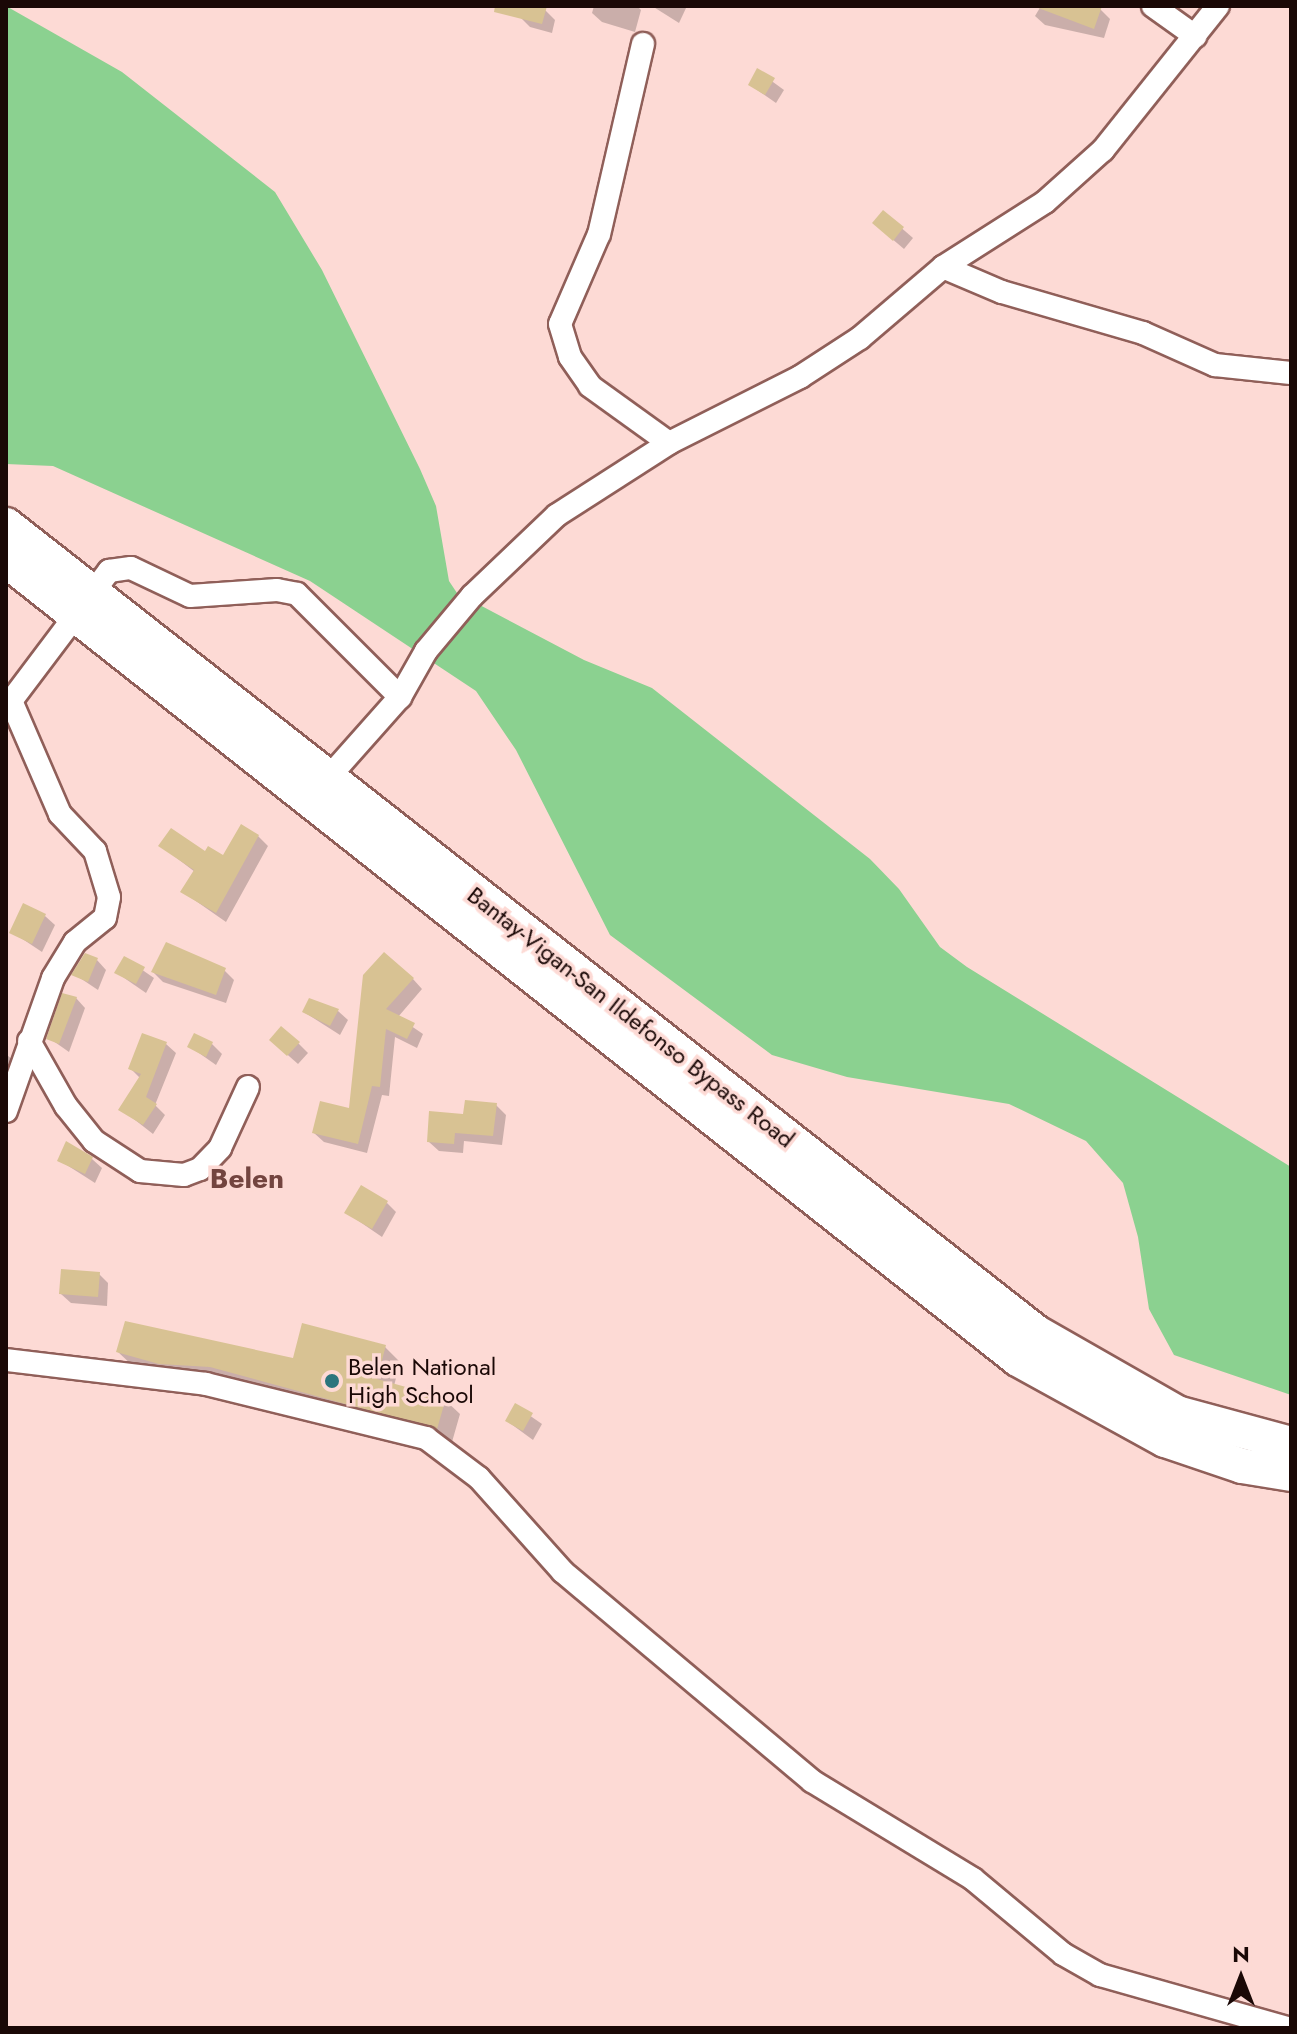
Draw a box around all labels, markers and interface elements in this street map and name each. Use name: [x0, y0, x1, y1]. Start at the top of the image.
street label: Bantay-Vigan-San Ildefonso Bypass Road: [462, 880, 800, 1154]
district label: Belen: [210, 1162, 284, 1196]
place label: Belen National High School: [348, 1353, 496, 1409]
marker: Belen National High School: [323, 1372, 341, 1390]
north arrow: [1201, 1938, 1281, 2018]
text: N: [1232, 1938, 1250, 1970]

